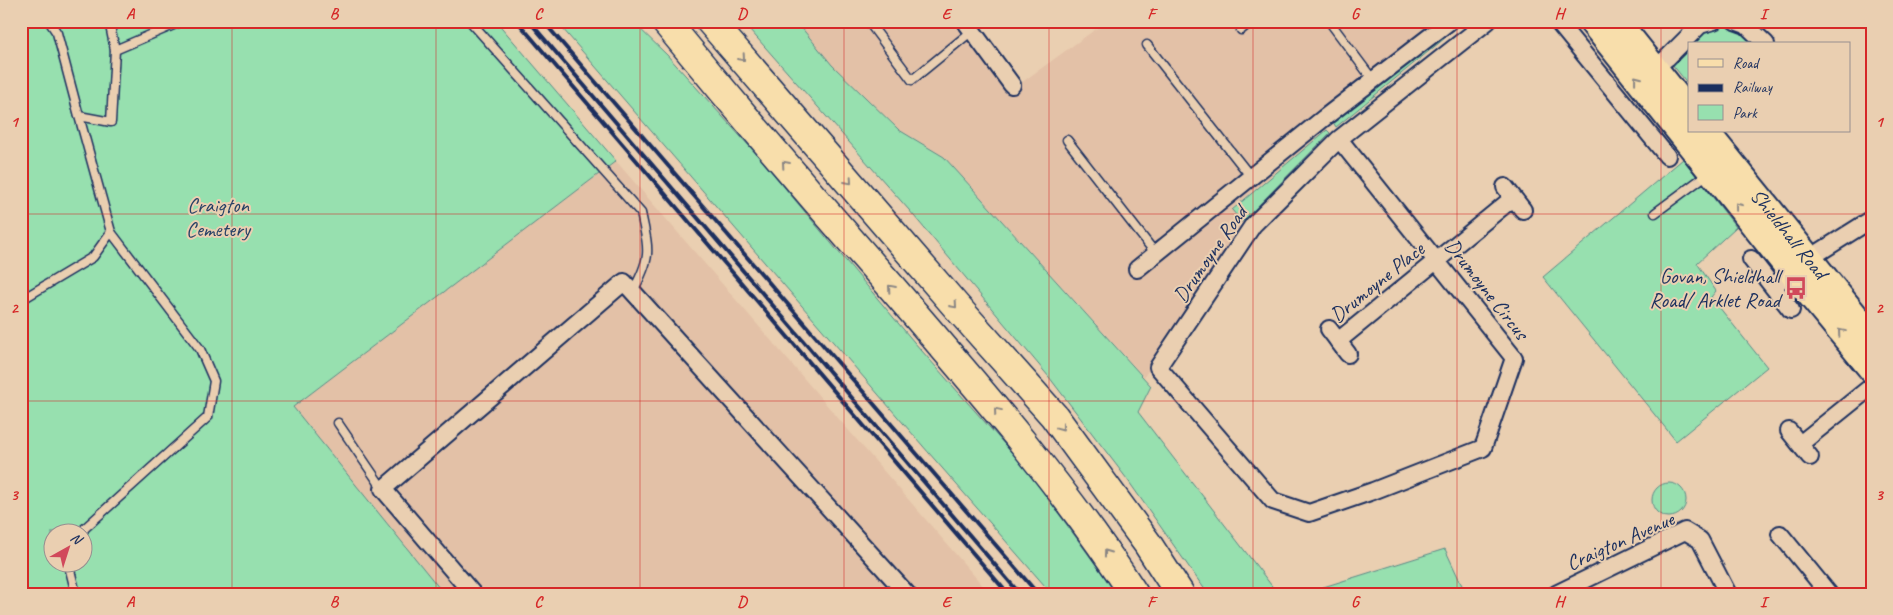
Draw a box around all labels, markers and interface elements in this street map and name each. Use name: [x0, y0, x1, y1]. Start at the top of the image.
text: A: [126, 4, 136, 24]
text: B: [330, 4, 340, 24]
text: C: [534, 4, 544, 24]
text: D: [737, 4, 748, 24]
text: E: [942, 4, 953, 24]
text: F: [1147, 4, 1158, 24]
text: G: [1351, 4, 1361, 24]
text: H: [1554, 4, 1566, 24]
text: I: [1760, 4, 1770, 24]
legend: [1688, 42, 1850, 132]
one-way arrow: [737, 52, 745, 61]
text: Road: [1733, 54, 1760, 73]
one-way arrow: [1634, 75, 1643, 85]
text: Railway: [1733, 78, 1774, 97]
text: Park: [1733, 104, 1758, 123]
text: 1: [10, 112, 19, 132]
text: 1: [1875, 112, 1884, 132]
one-way arrow: [782, 161, 791, 170]
one-way arrow: [843, 175, 852, 184]
street label: Shieldhall Road: [1745, 183, 1836, 287]
park label: Craigton Cemetery: [186, 192, 252, 242]
street label: Drumoyne Road: [1167, 198, 1255, 307]
one-way arrow: [1736, 203, 1744, 212]
street label: Drumoyne Circus: [1440, 233, 1536, 346]
street label: Drumoyne Place: [1325, 235, 1430, 328]
place label: Govan, Shieldhall Road/ Arklet Road: [1650, 263, 1784, 313]
bus stop icon: Govan, Shieldhall Road/ Arklet Road: [1783, 275, 1809, 301]
one-way arrow: [888, 284, 897, 293]
text: 2: [10, 298, 19, 318]
text: 2: [1875, 298, 1884, 318]
one-way arrow: [948, 299, 957, 308]
one-way arrow: [1837, 329, 1846, 338]
one-way arrow: [994, 408, 1003, 417]
one-way arrow: [1055, 421, 1065, 430]
text: 3: [10, 485, 19, 505]
text: 3: [1875, 485, 1884, 505]
street label: Craigton Avenue: [1562, 505, 1679, 576]
north arrow: [42, 522, 92, 572]
text: N: [67, 529, 86, 549]
one-way arrow: [1104, 549, 1113, 559]
text: A: [126, 592, 136, 612]
text: B: [330, 592, 340, 612]
text: C: [534, 592, 544, 612]
text: D: [737, 592, 748, 612]
text: E: [942, 592, 953, 612]
text: F: [1147, 592, 1158, 612]
text: G: [1351, 592, 1361, 612]
text: H: [1554, 592, 1566, 612]
text: I: [1760, 592, 1770, 612]

